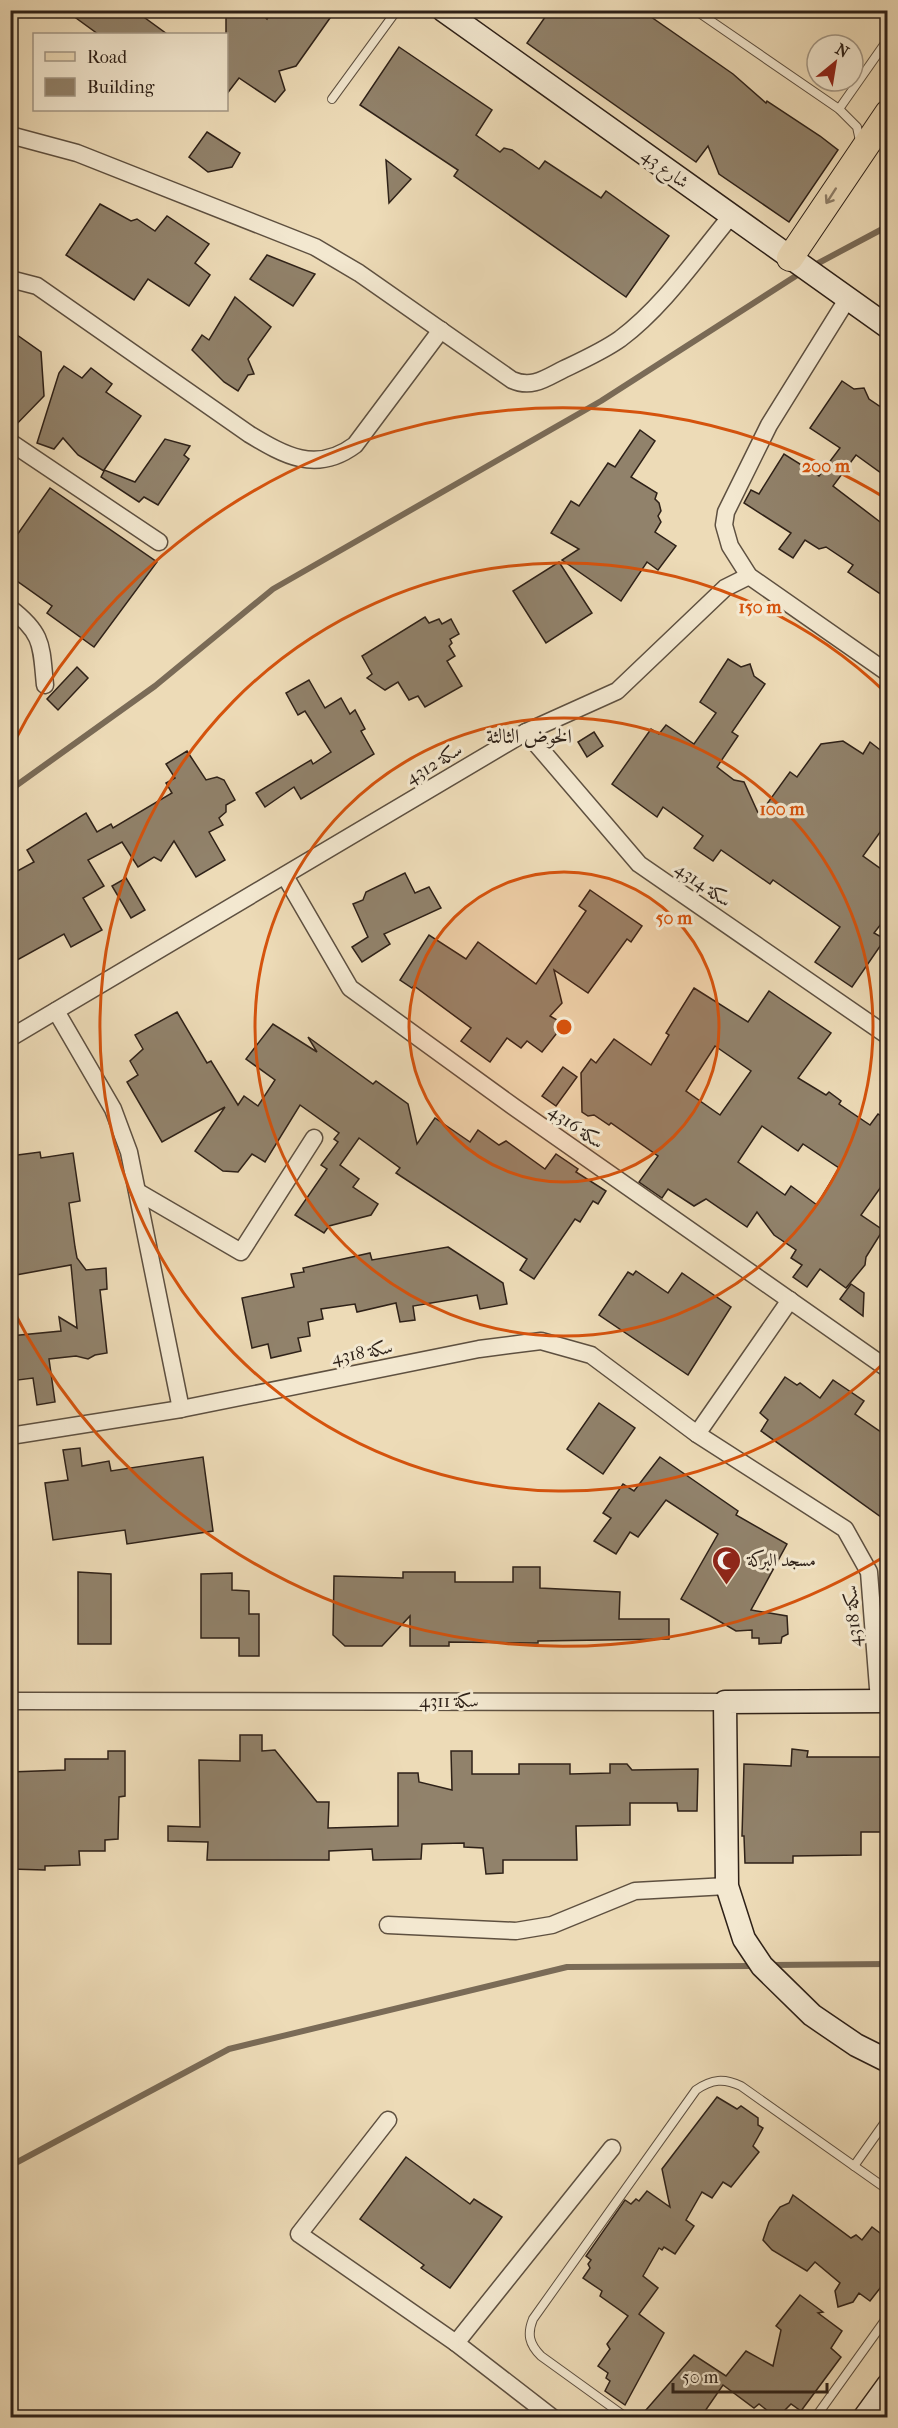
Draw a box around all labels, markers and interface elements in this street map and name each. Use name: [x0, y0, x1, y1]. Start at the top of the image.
legend: [33, 33, 228, 111]
north arrow: [805, 33, 865, 93]
text: N: [832, 39, 853, 62]
text: Road: [87, 47, 127, 68]
text: Building: [87, 77, 155, 98]
street label: شارع 43: [635, 145, 693, 196]
one-way arrow: [825, 187, 837, 204]
text: 200 m: [802, 456, 851, 477]
text: 150 m: [739, 597, 782, 618]
district label: الخوض الثالثة: [486, 725, 572, 749]
street label: سكة 4312: [402, 739, 466, 789]
text: 100 m: [759, 799, 806, 820]
street label: سكة 4314: [671, 858, 735, 912]
text: 50 m: [656, 908, 693, 929]
centre of rings: [554, 1017, 574, 1037]
street label: سكة 4316: [544, 1100, 608, 1154]
street label: سكة 4318: [330, 1337, 394, 1369]
mosque icon: مسجد البركة: [710, 1544, 742, 1586]
place label: مسجد البركة: [746, 1549, 816, 1571]
street label: سكة 4318: [840, 1584, 866, 1648]
street label: سكة 4311: [419, 1691, 479, 1712]
scale bar: [673, 2356, 828, 2394]
text: 50 m: [682, 2367, 719, 2388]

